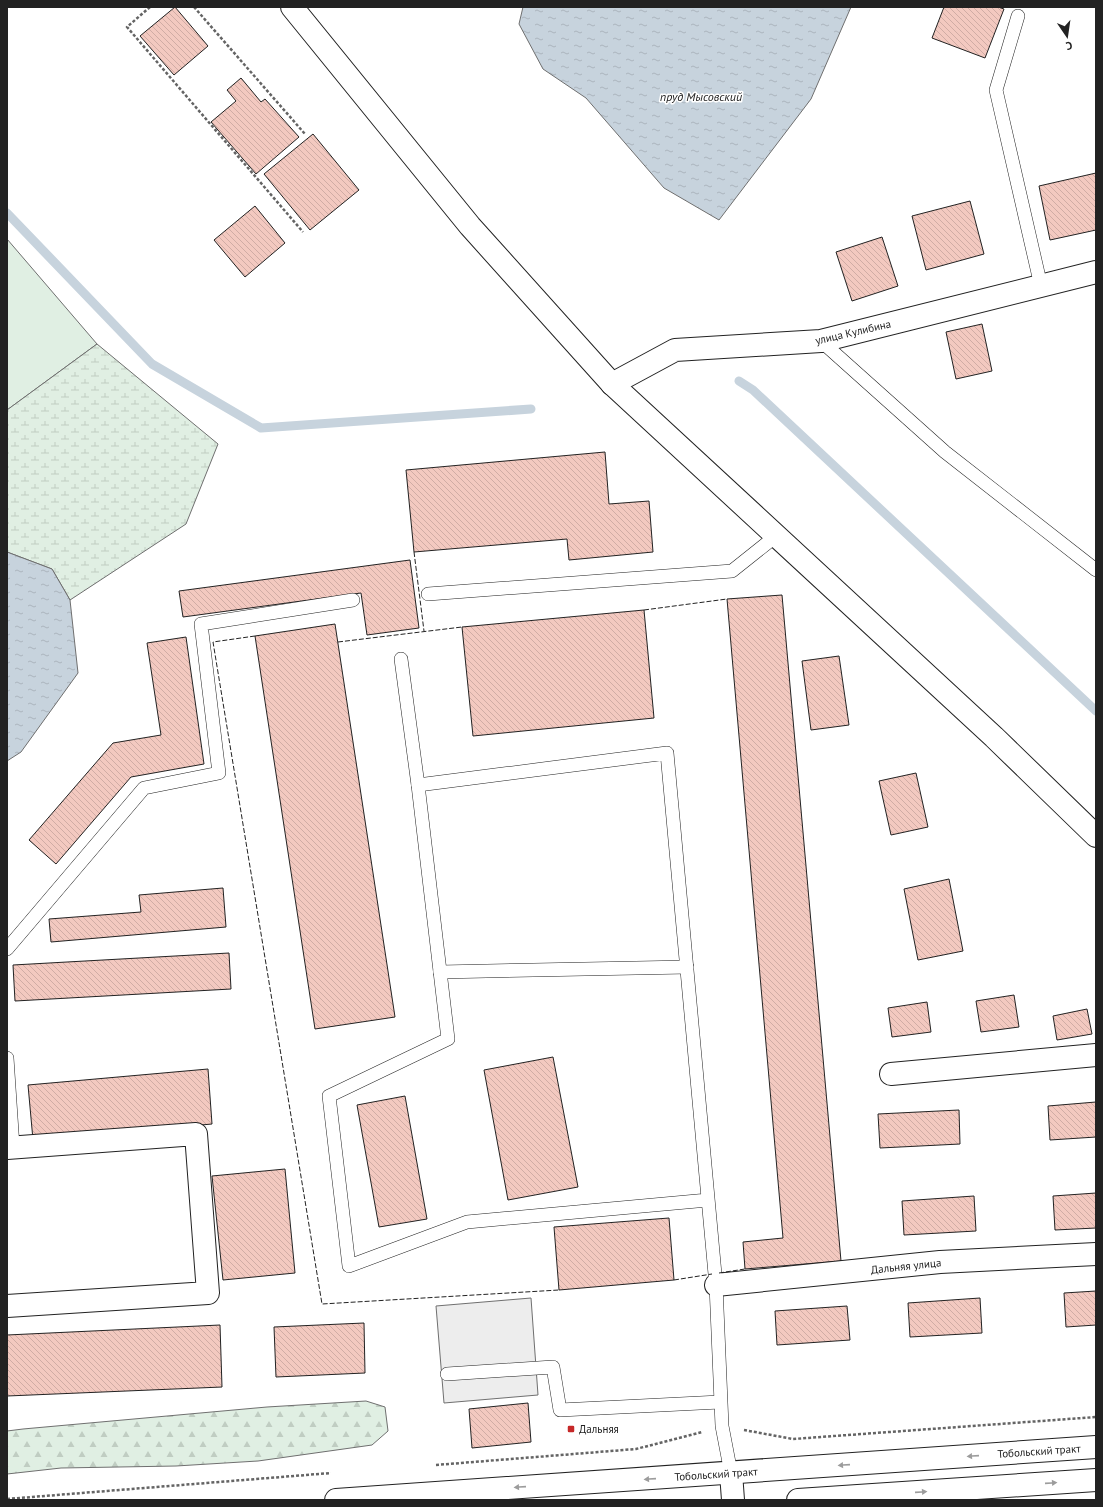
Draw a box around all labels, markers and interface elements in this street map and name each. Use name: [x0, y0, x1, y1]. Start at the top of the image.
north arrow: [1047, 16, 1087, 56]
text: С: [1065, 38, 1074, 53]
water label: пруд Мысовский: [660, 89, 742, 104]
street label: улица Кулибина: [814, 316, 892, 348]
street label: Дальняя улица: [870, 1255, 942, 1277]
place label: Дальняя: [579, 1422, 619, 1436]
marker: Дальняя: [566, 1424, 576, 1434]
street label: Тобольский тракт: [997, 1441, 1082, 1461]
one-way arrow: [967, 1452, 979, 1459]
one-way arrow: [838, 1461, 850, 1468]
street label: Тобольский тракт: [674, 1464, 759, 1484]
one-way arrow: [644, 1475, 656, 1482]
one-way arrow: [1045, 1480, 1057, 1487]
one-way arrow: [514, 1484, 526, 1491]
one-way arrow: [915, 1488, 927, 1495]

